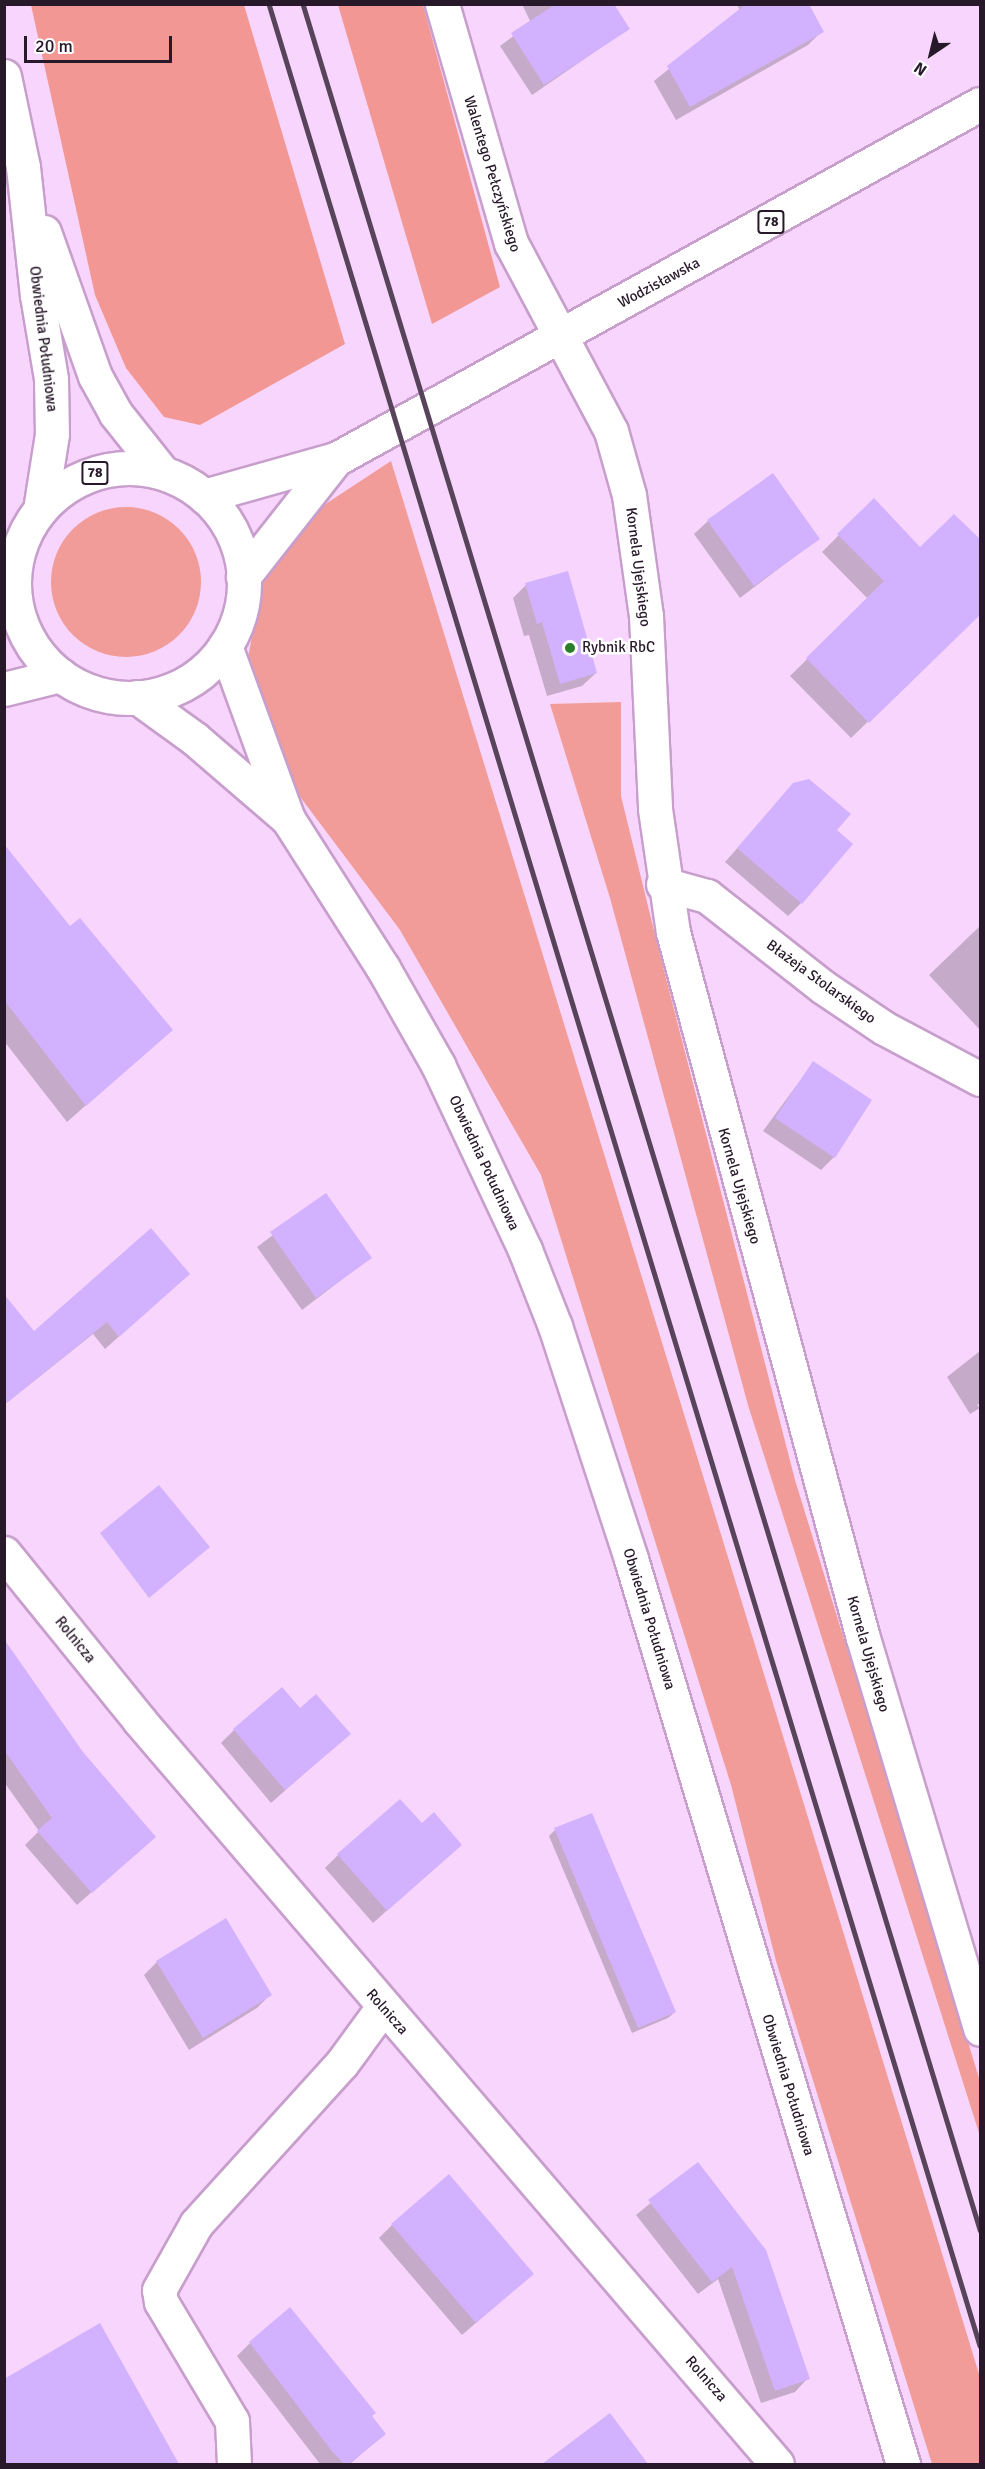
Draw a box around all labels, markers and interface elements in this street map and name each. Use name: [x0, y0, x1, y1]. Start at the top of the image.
scale bar: [27, 24, 176, 62]
north arrow: [901, 24, 961, 84]
text: 20 m: [35, 35, 73, 57]
text: N: [910, 57, 931, 80]
street label: Walentego Pełczyńskiego: [460, 94, 524, 254]
road number: 78: [756, 211, 786, 233]
street label: Wodzisławska: [615, 254, 703, 312]
street label: Obwiednia Południowa: [25, 265, 61, 413]
road number: 78: [80, 462, 110, 484]
street label: Kornela Ujejskiego: [622, 506, 654, 628]
place label: Rybnik RbC: [582, 639, 655, 657]
marker: Rybnik RbC: [563, 641, 577, 655]
street label: Błażeja Stolarskiego: [763, 936, 879, 1028]
street label: Obwiednia Południowa: [445, 1093, 523, 1233]
street label: Kornela Ujejskiego: [714, 1126, 764, 1246]
street label: Obwiednia Południowa: [619, 1546, 679, 1692]
street label: Kornela Ujejskiego: [843, 1594, 893, 1714]
street label: Rolnicza: [51, 1613, 99, 1667]
street label: Rolnicza: [362, 1985, 412, 2039]
street label: Obwiednia Południowa: [758, 2012, 818, 2158]
street label: Rolnicza: [681, 2352, 731, 2406]

